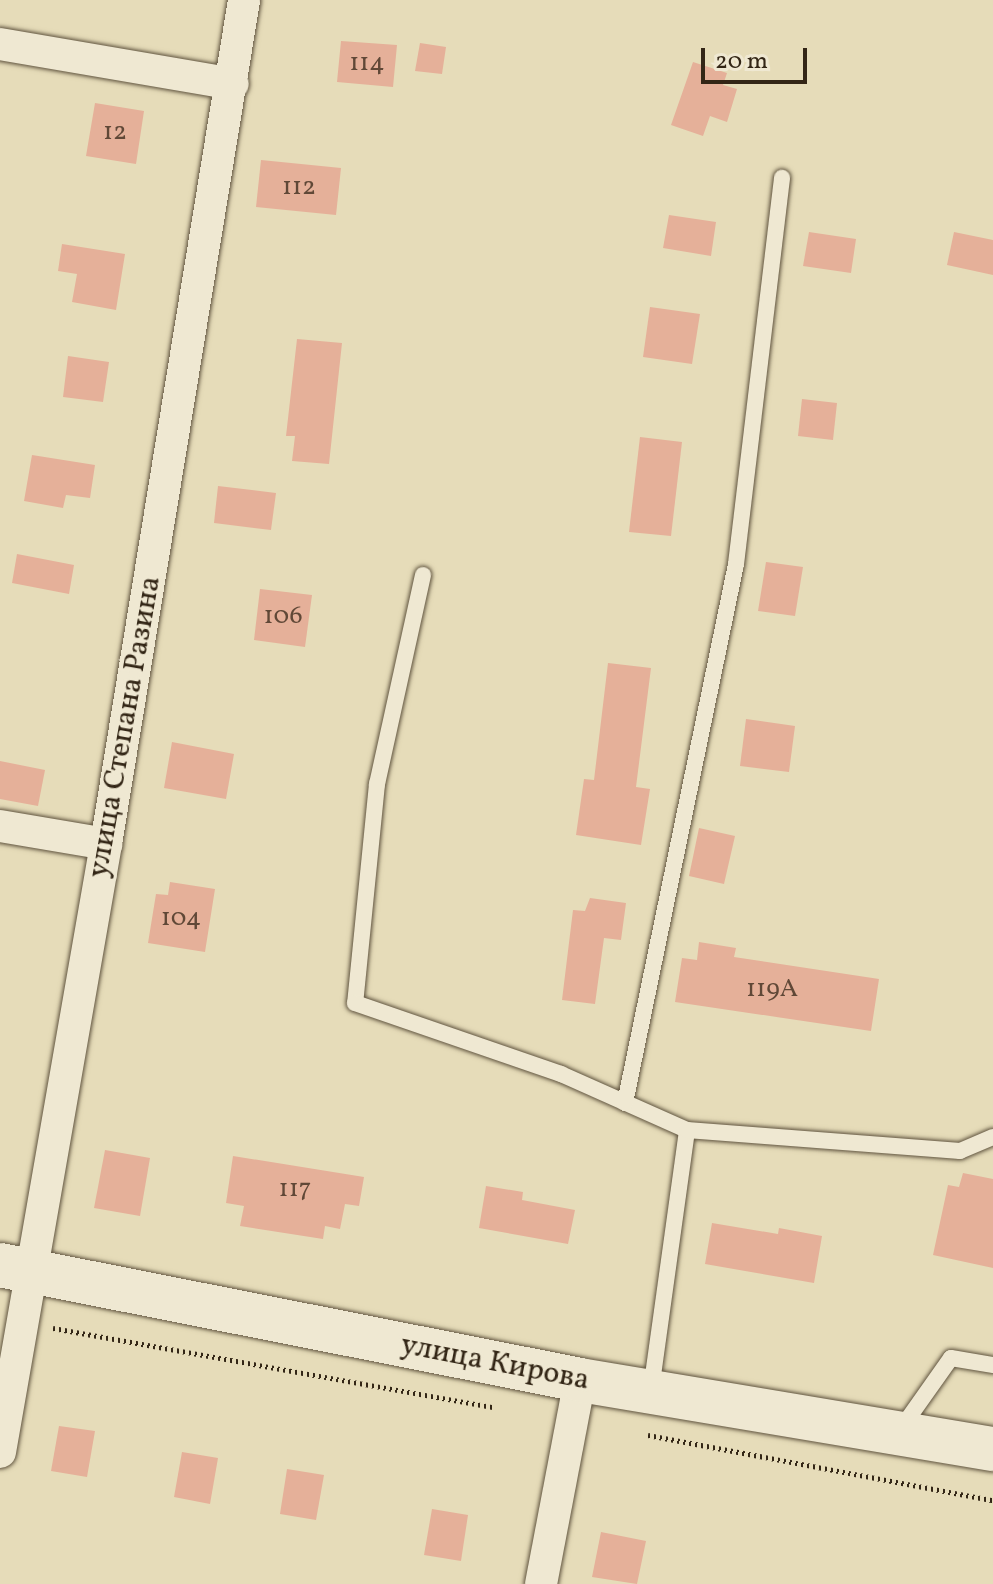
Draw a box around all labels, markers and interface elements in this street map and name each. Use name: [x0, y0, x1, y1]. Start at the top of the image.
scale bar: [705, 32, 811, 82]
text: 20 m: [715, 45, 768, 79]
house number: 114: [349, 48, 385, 80]
house number: 12: [103, 117, 127, 149]
house number: 112: [282, 172, 316, 204]
street label: улица Степана Разина: [81, 573, 169, 881]
house number: 106: [263, 601, 303, 633]
house number: 104: [161, 903, 201, 935]
house number: 119А: [746, 974, 798, 1006]
house number: 117: [279, 1174, 311, 1206]
street label: улица Кирова: [398, 1327, 592, 1399]

